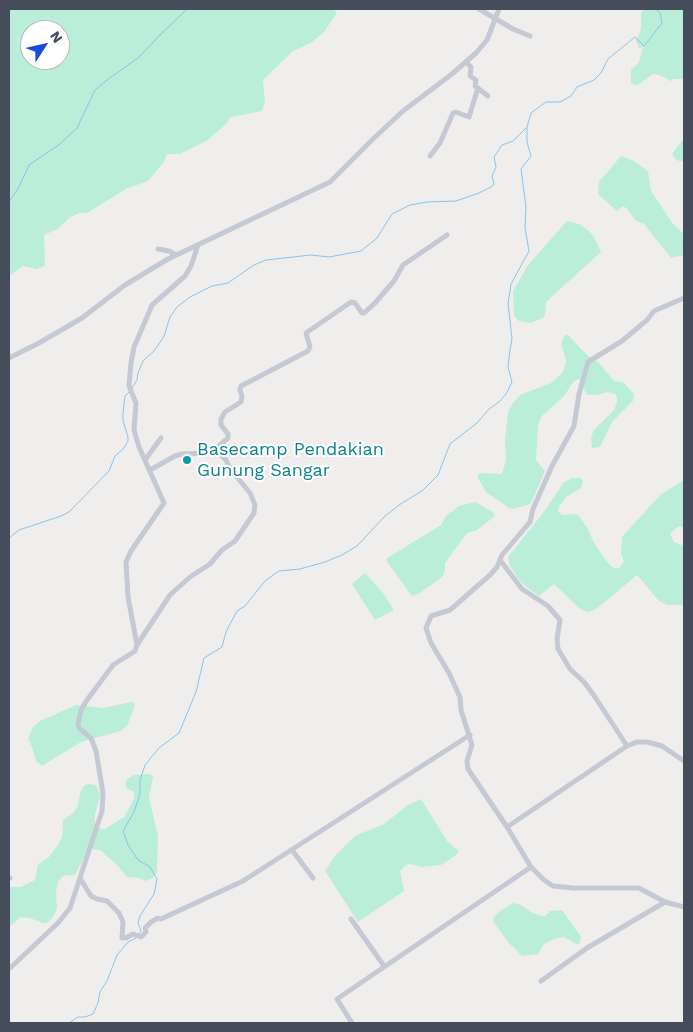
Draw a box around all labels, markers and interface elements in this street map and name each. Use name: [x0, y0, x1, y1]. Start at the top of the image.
north arrow: [20, 20, 70, 70]
text: N: [47, 28, 66, 46]
place label: Basecamp Pendakian Gunung Sangar: [197, 439, 384, 482]
marker: Basecamp Pendakian Gunung Sangar: [181, 454, 193, 466]

